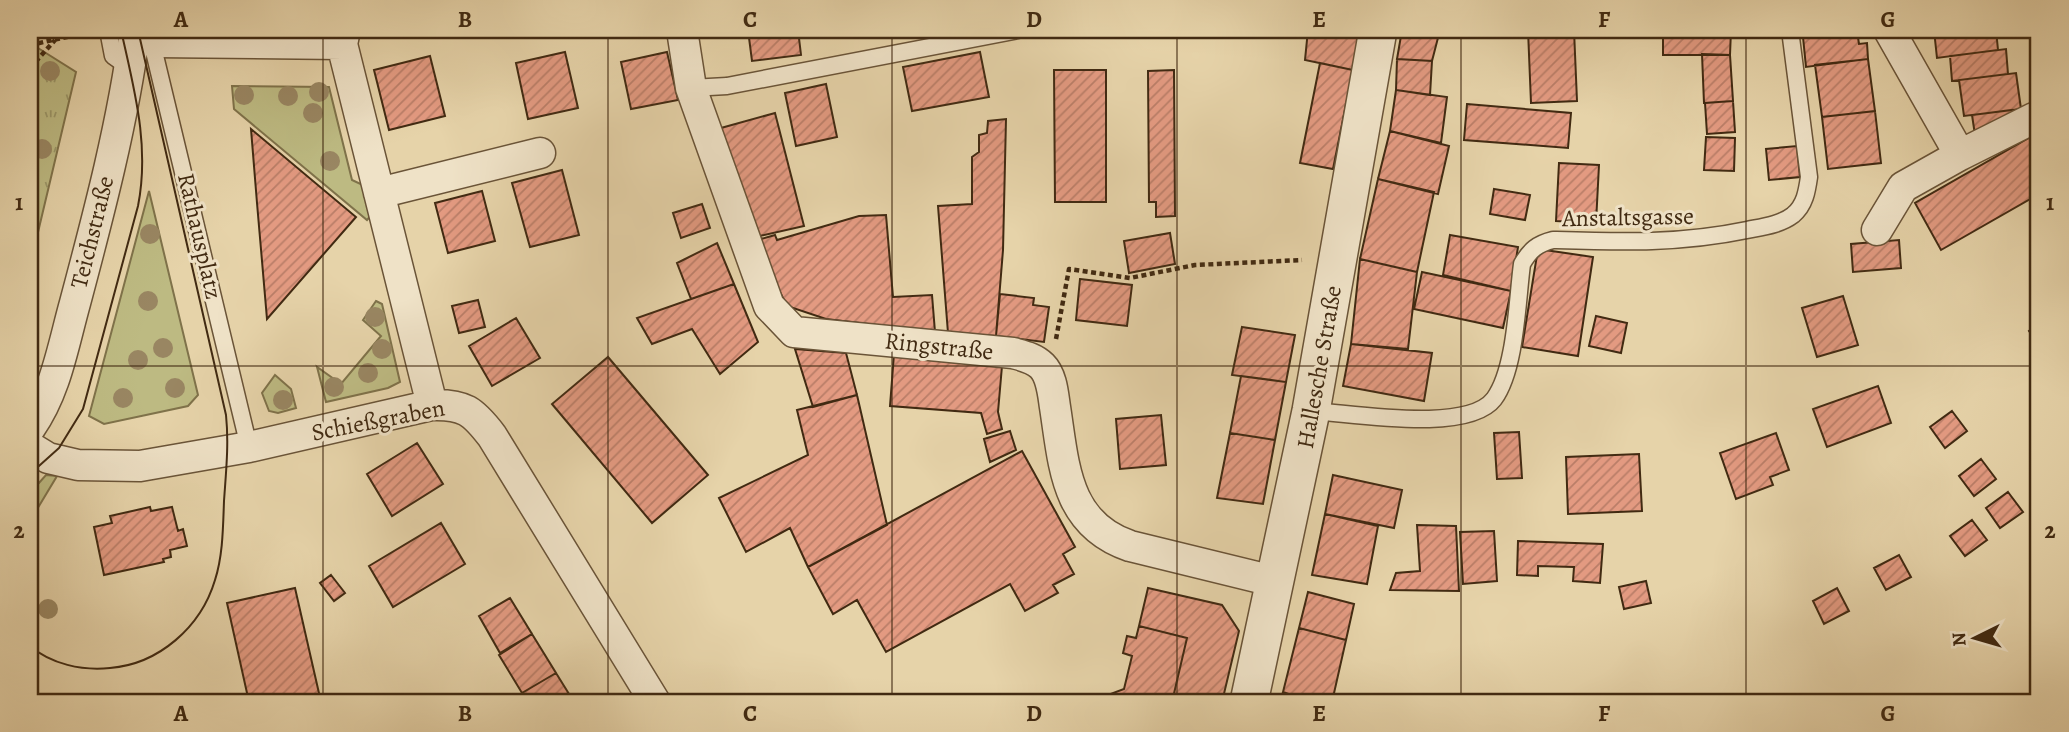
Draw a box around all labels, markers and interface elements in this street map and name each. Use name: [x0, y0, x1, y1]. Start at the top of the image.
text: A: [173, 4, 189, 35]
text: B: [458, 4, 472, 35]
text: C: [743, 4, 757, 35]
text: D: [1026, 4, 1042, 35]
text: E: [1312, 4, 1326, 35]
text: F: [1598, 4, 1611, 35]
text: G: [1880, 4, 1896, 35]
street label: Rathausplatz: [170, 170, 230, 302]
street label: Teichstraße: [63, 172, 121, 292]
text: 1: [15, 187, 23, 218]
text: 1: [2046, 187, 2054, 218]
street label: Anstaltsgasse: [1561, 200, 1694, 234]
street label: Hallesche Straße: [1289, 283, 1349, 451]
street label: Ringstraße: [883, 324, 995, 368]
street label: Schießgraben: [309, 391, 447, 449]
text: 2: [13, 515, 25, 546]
text: 2: [2044, 515, 2056, 546]
north arrow: [1940, 602, 2010, 672]
text: N: [1945, 631, 1973, 647]
text: A: [173, 698, 189, 729]
text: B: [458, 698, 472, 729]
text: C: [743, 698, 757, 729]
text: D: [1026, 698, 1042, 729]
text: E: [1312, 698, 1326, 729]
text: F: [1598, 698, 1611, 729]
text: G: [1880, 698, 1896, 729]

